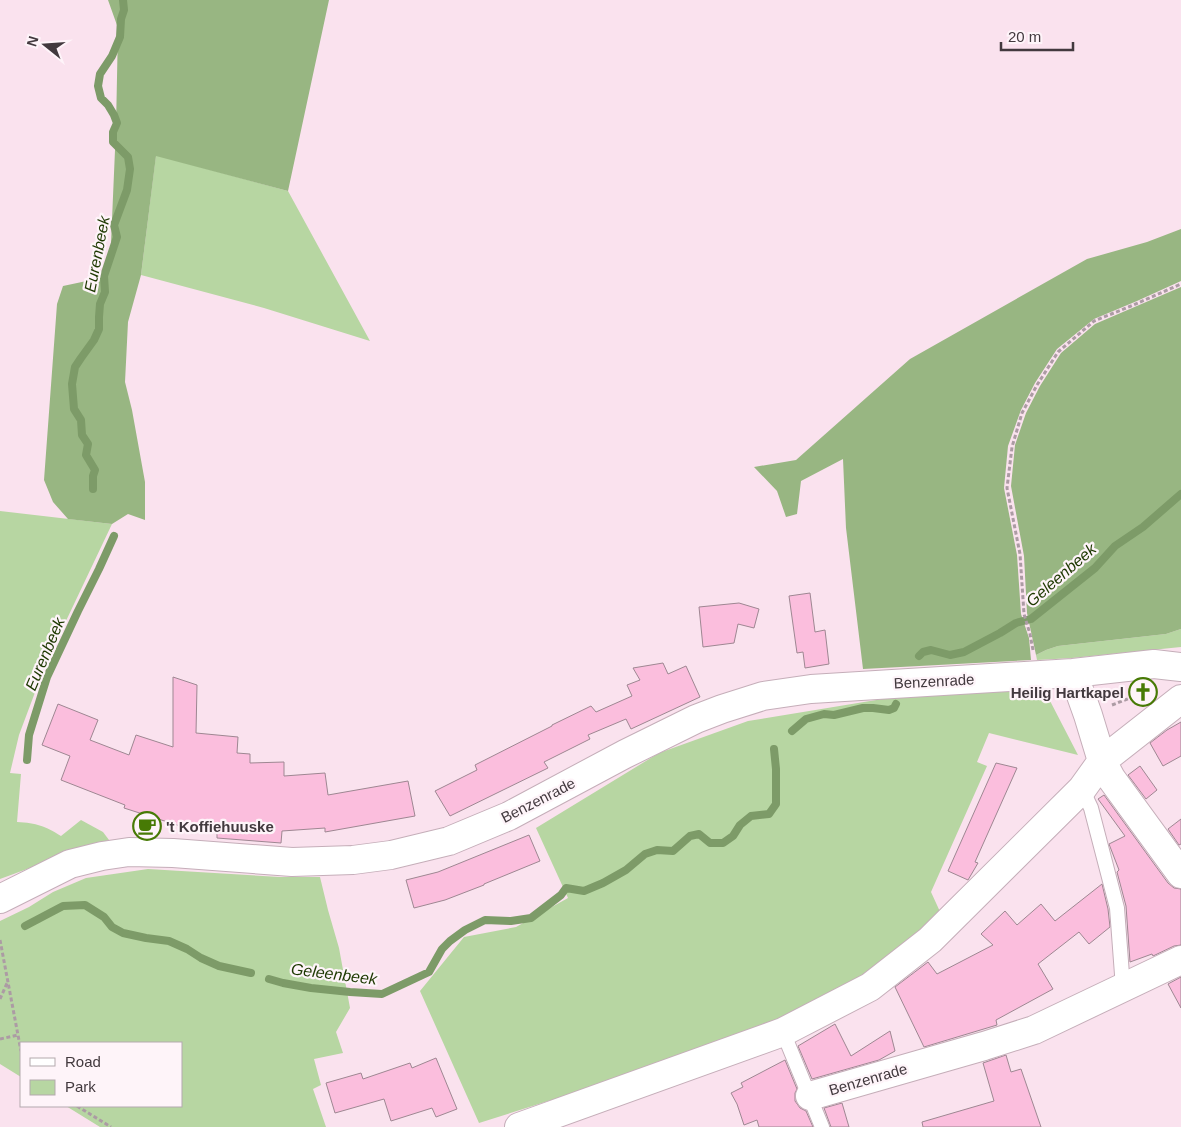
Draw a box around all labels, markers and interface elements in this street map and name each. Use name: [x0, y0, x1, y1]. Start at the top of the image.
north arrow: [20, 20, 70, 70]
scale bar: [1001, 20, 1074, 52]
text: 20 m: [1008, 28, 1041, 45]
text: N: [23, 34, 42, 48]
water label: Eurenbeek: [81, 213, 113, 294]
water label: Geleenbeek: [1023, 540, 1100, 610]
water label: Eurenbeek: [22, 614, 68, 693]
street label: Benzenrade: [893, 670, 975, 692]
church icon: Heilig Hartkapel: [1128, 677, 1158, 707]
place label: Heilig Hartkapel: [1011, 684, 1124, 701]
street label: Benzenrade: [498, 774, 578, 826]
cafe icon: 't Koffiehuuske: [132, 811, 162, 841]
place label: 't Koffiehuuske: [166, 818, 274, 835]
water label: Geleenbeek: [290, 960, 379, 988]
legend: [20, 1042, 182, 1107]
text: Road: [65, 1053, 101, 1070]
street label: Benzenrade: [827, 1060, 909, 1098]
text: Park: [65, 1078, 96, 1095]

